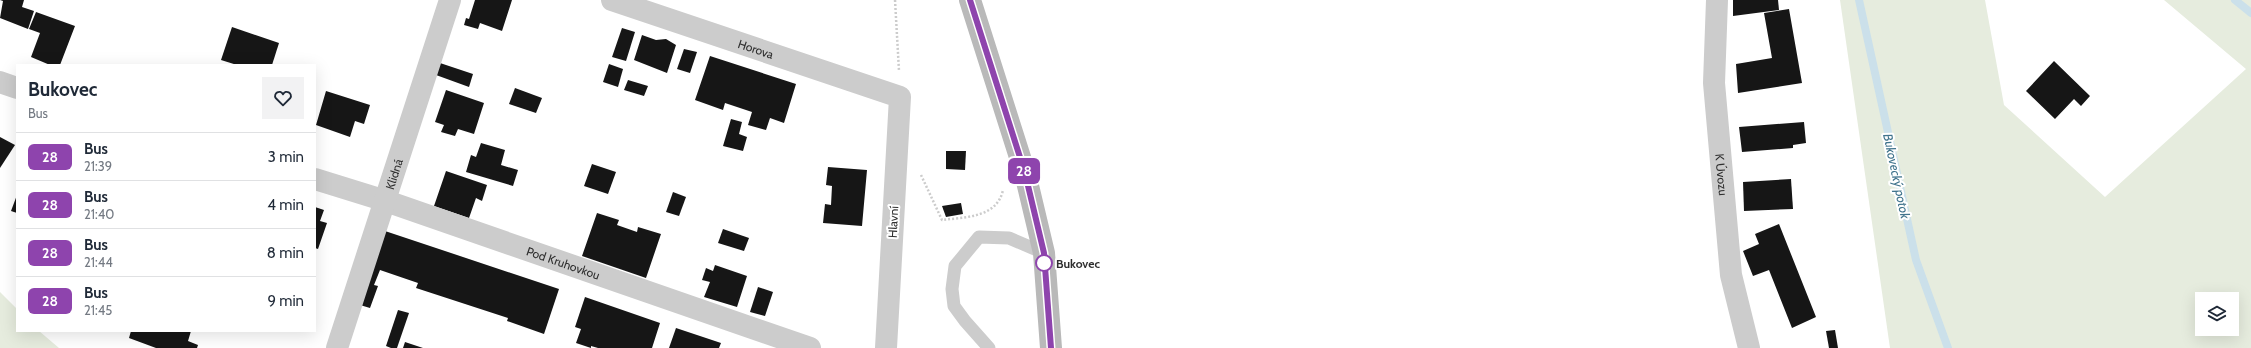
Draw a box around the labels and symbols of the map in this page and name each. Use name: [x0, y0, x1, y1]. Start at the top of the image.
street label: Horova: [736, 36, 776, 62]
water label: Bukovecký potok: [1880, 132, 1914, 220]
street label: K Úvozu: [1713, 153, 1731, 196]
street label: Klidná: [382, 157, 406, 191]
line badge: 28: [1006, 158, 1042, 184]
street label: Hlavní: [885, 205, 901, 238]
street label: Pod Kruhovkou: [525, 243, 602, 282]
marker: Bukovec: [1035, 254, 1053, 272]
place label: Bukovec: [1056, 256, 1100, 271]

